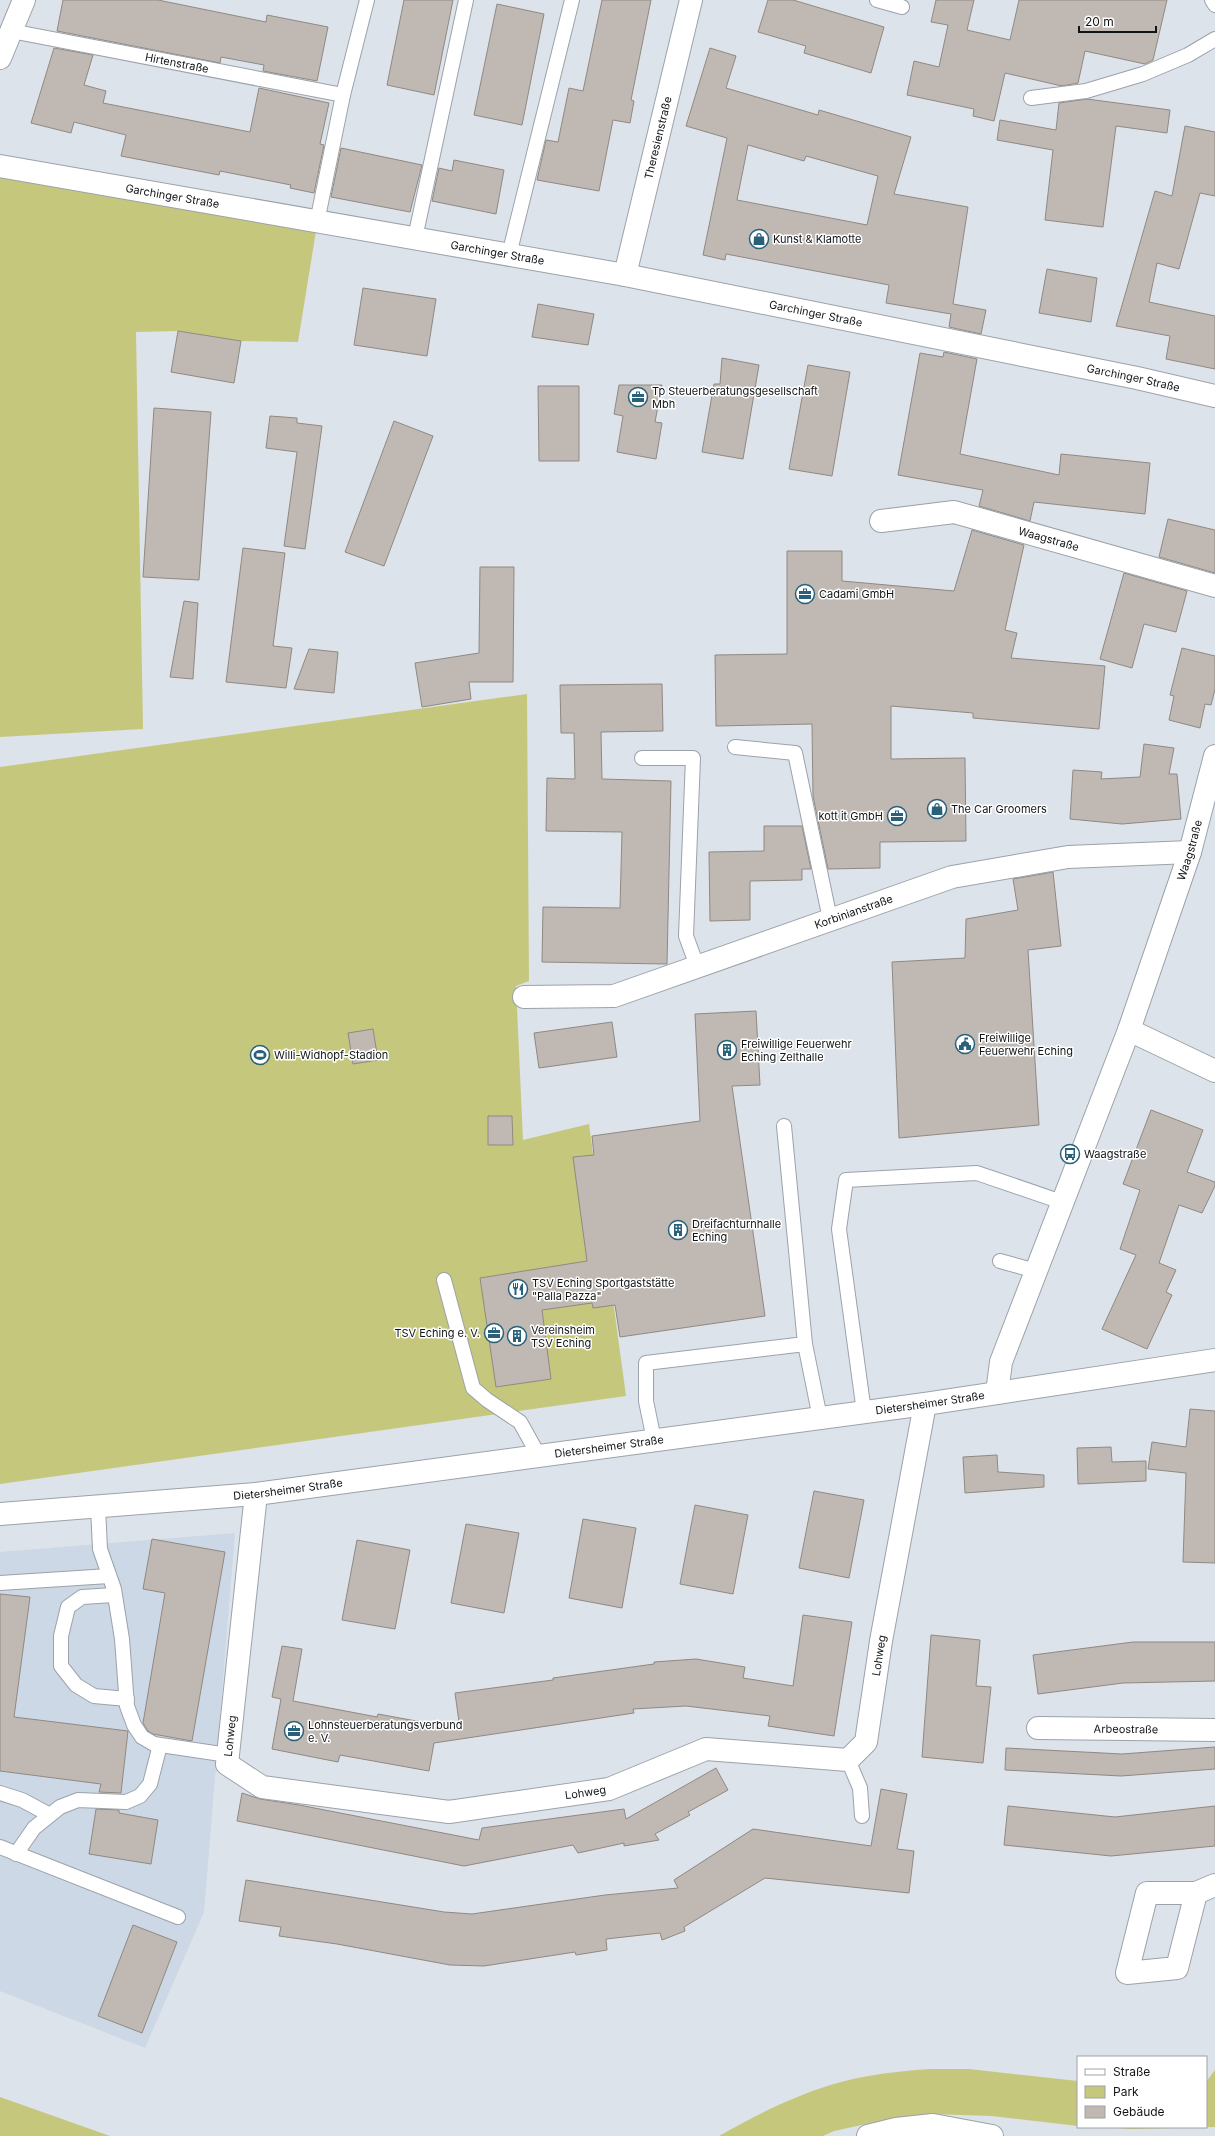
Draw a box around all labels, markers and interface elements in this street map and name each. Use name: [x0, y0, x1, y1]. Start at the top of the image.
scale bar: [1079, 8, 1156, 34]
text: 20 m: [1085, 14, 1114, 29]
street label: Hirtenstraße: [144, 50, 210, 76]
street label: Theresienstraße: [641, 95, 675, 181]
street label: Garchinger Straße: [124, 181, 220, 211]
shop icon: Kunst & Klamotte: [748, 228, 770, 250]
place label: Kunst & Klamotte: [773, 232, 861, 246]
street label: Garchinger Straße: [449, 238, 545, 268]
street label: Garchinger Straße: [768, 297, 864, 330]
street label: Garchinger Straße: [1085, 361, 1181, 395]
place label: Tp Steuerberatungsgesellschaft Mbh: [652, 384, 818, 411]
office icon: Tp Steuerberatungsgesellschaft Mbh: [627, 386, 649, 408]
street label: Waagstraße: [1017, 524, 1081, 554]
office icon: Cadami GmbH: [794, 583, 816, 605]
place label: Cadami GmbH: [819, 587, 894, 601]
shop icon: The Car Groomers: [926, 798, 948, 820]
place label: The Car Groomers: [951, 802, 1047, 816]
office icon: kott it GmbH: [886, 805, 908, 827]
place label: kott it GmbH: [818, 809, 883, 823]
street label: Waagstraße: [1174, 818, 1205, 882]
street label: Korbinianstraße: [813, 891, 895, 932]
place label: Freiwillige Feuerwehr Eching: [979, 1031, 1073, 1058]
public building icon: Freiwillige Feuerwehr Eching: [954, 1033, 976, 1055]
place label: Freiwillige Feuerwehr Eching Zelthalle: [741, 1037, 852, 1064]
building icon: Freiwillige Feuerwehr Eching Zelthalle: [716, 1039, 738, 1061]
sports icon: Willi-Widhopf-Stadion: [249, 1044, 271, 1066]
place label: Willi-Widhopf-Stadion: [274, 1048, 388, 1062]
bus stop icon: Waagstraße: [1059, 1143, 1081, 1165]
place label: Waagstraße: [1084, 1147, 1146, 1161]
place label: Dreifachturnhalle Eching: [692, 1217, 781, 1244]
building icon: Dreifachturnhalle Eching: [667, 1219, 689, 1241]
place label: TSV Eching Sportgaststätte "Palla Pazza": [532, 1276, 675, 1303]
restaurant icon: TSV Eching Sportgaststätte "Palla Pazza": [507, 1278, 529, 1300]
office icon: TSV Eching e. V.: [483, 1322, 505, 1344]
place label: Vereinsheim TSV Eching: [531, 1323, 595, 1350]
building icon: Vereinsheim TSV Eching: [506, 1325, 528, 1347]
place label: TSV Eching e. V.: [394, 1326, 480, 1340]
street label: Dietersheimer Straße: [875, 1388, 986, 1418]
street label: Dietersheimer Straße: [554, 1432, 665, 1461]
street label: Dietersheimer Straße: [233, 1475, 343, 1503]
street label: Lohweg: [869, 1634, 889, 1677]
street label: Lohweg: [221, 1715, 239, 1757]
place label: Lohnsteuerberatungsverbund e. V.: [308, 1718, 463, 1745]
office icon: Lohnsteuerberatungsverbund e. V.: [283, 1720, 305, 1742]
street label: Arbeostraße: [1094, 1722, 1158, 1736]
street label: Lohweg: [564, 1783, 607, 1802]
legend: [1077, 2056, 1207, 2128]
text: Straße: [1113, 2064, 1150, 2079]
text: Park: [1113, 2084, 1139, 2099]
text: Gebäude: [1113, 2104, 1165, 2119]

